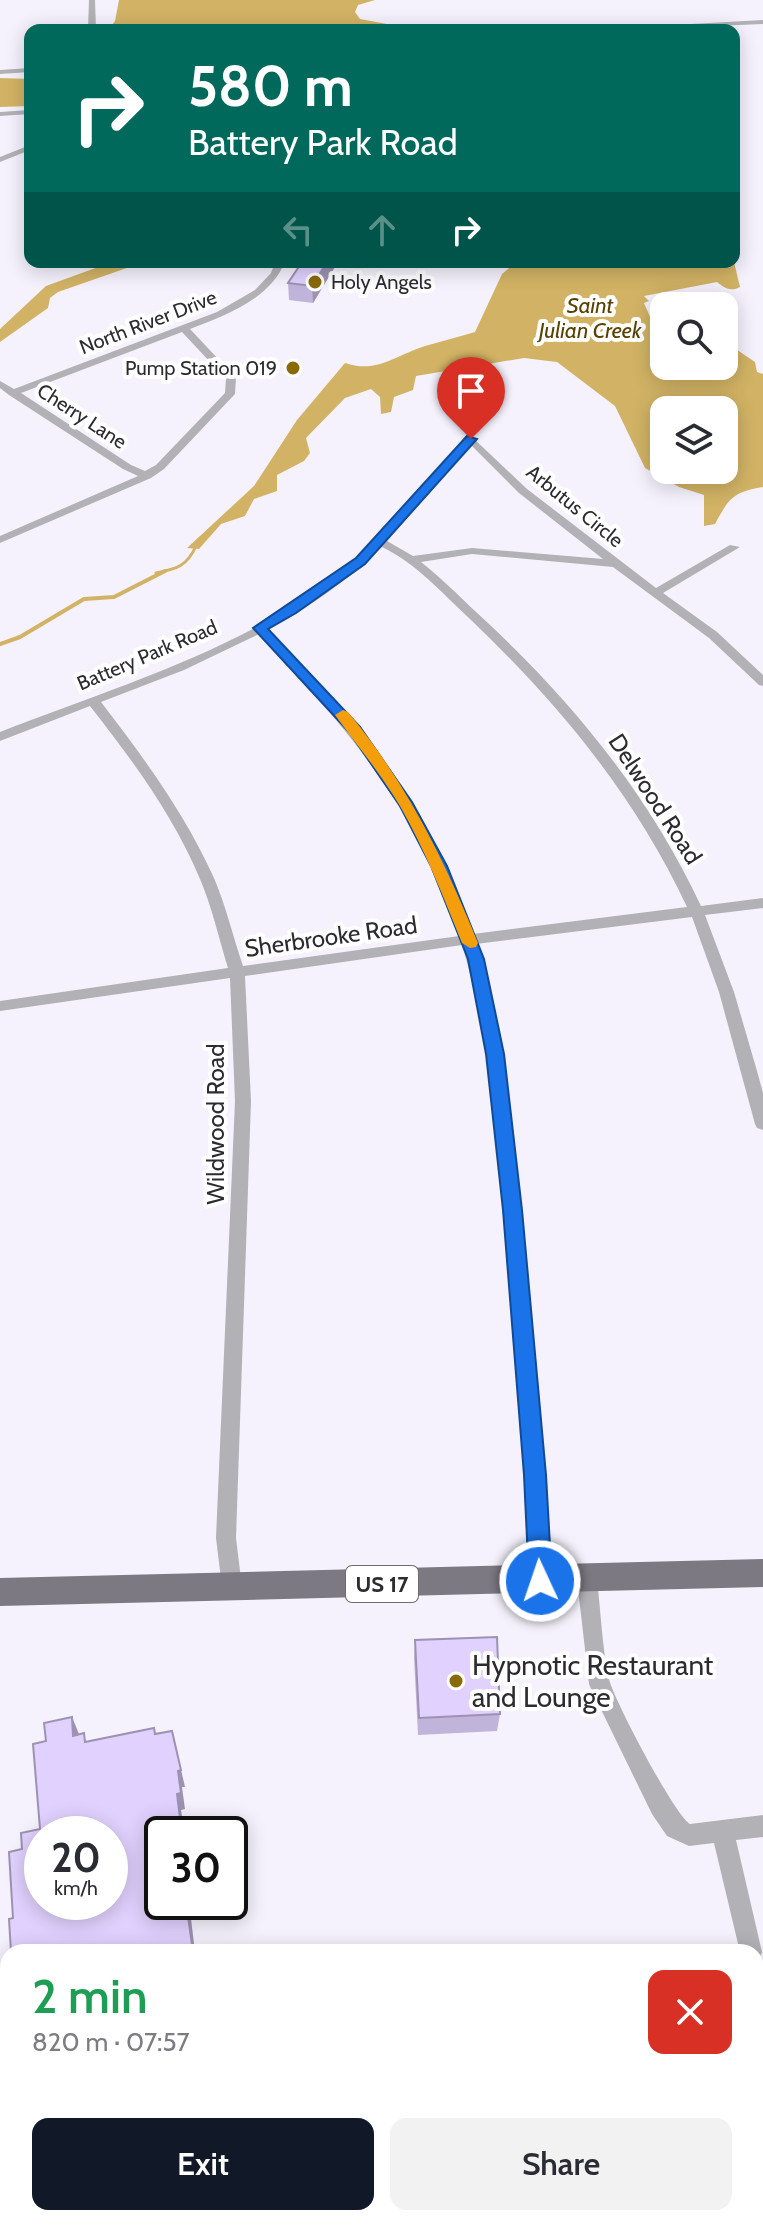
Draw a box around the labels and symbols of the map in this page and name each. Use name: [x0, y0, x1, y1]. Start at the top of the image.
place label: Holy Angels: [331, 270, 432, 294]
marker: Holy Angels: [306, 273, 324, 291]
street label: North River Drive: [76, 285, 220, 359]
water label: Saint Julian Creek: [537, 292, 642, 344]
place label: Pump Station 019: [125, 356, 277, 380]
pin: [437, 357, 505, 439]
marker: Pump Station 019: [284, 359, 302, 377]
street label: Cherry Lane: [33, 378, 131, 454]
street label: Arbutus Circle: [522, 460, 628, 552]
street label: Battery Park Road: [73, 615, 221, 695]
street label: Delwood Road: [603, 728, 708, 869]
street label: Sherbrooke Road: [243, 910, 419, 963]
street label: Wildwood Road: [201, 1044, 230, 1205]
position arrow: [498, 1539, 582, 1623]
road number: US 17: [346, 1566, 418, 1602]
place label: Hypnotic Restaurant and Lounge: [472, 1648, 713, 1714]
marker: Hypnotic Restaurant and Lounge: [447, 1672, 465, 1690]
speed limit sign: 30: [144, 1816, 248, 1920]

